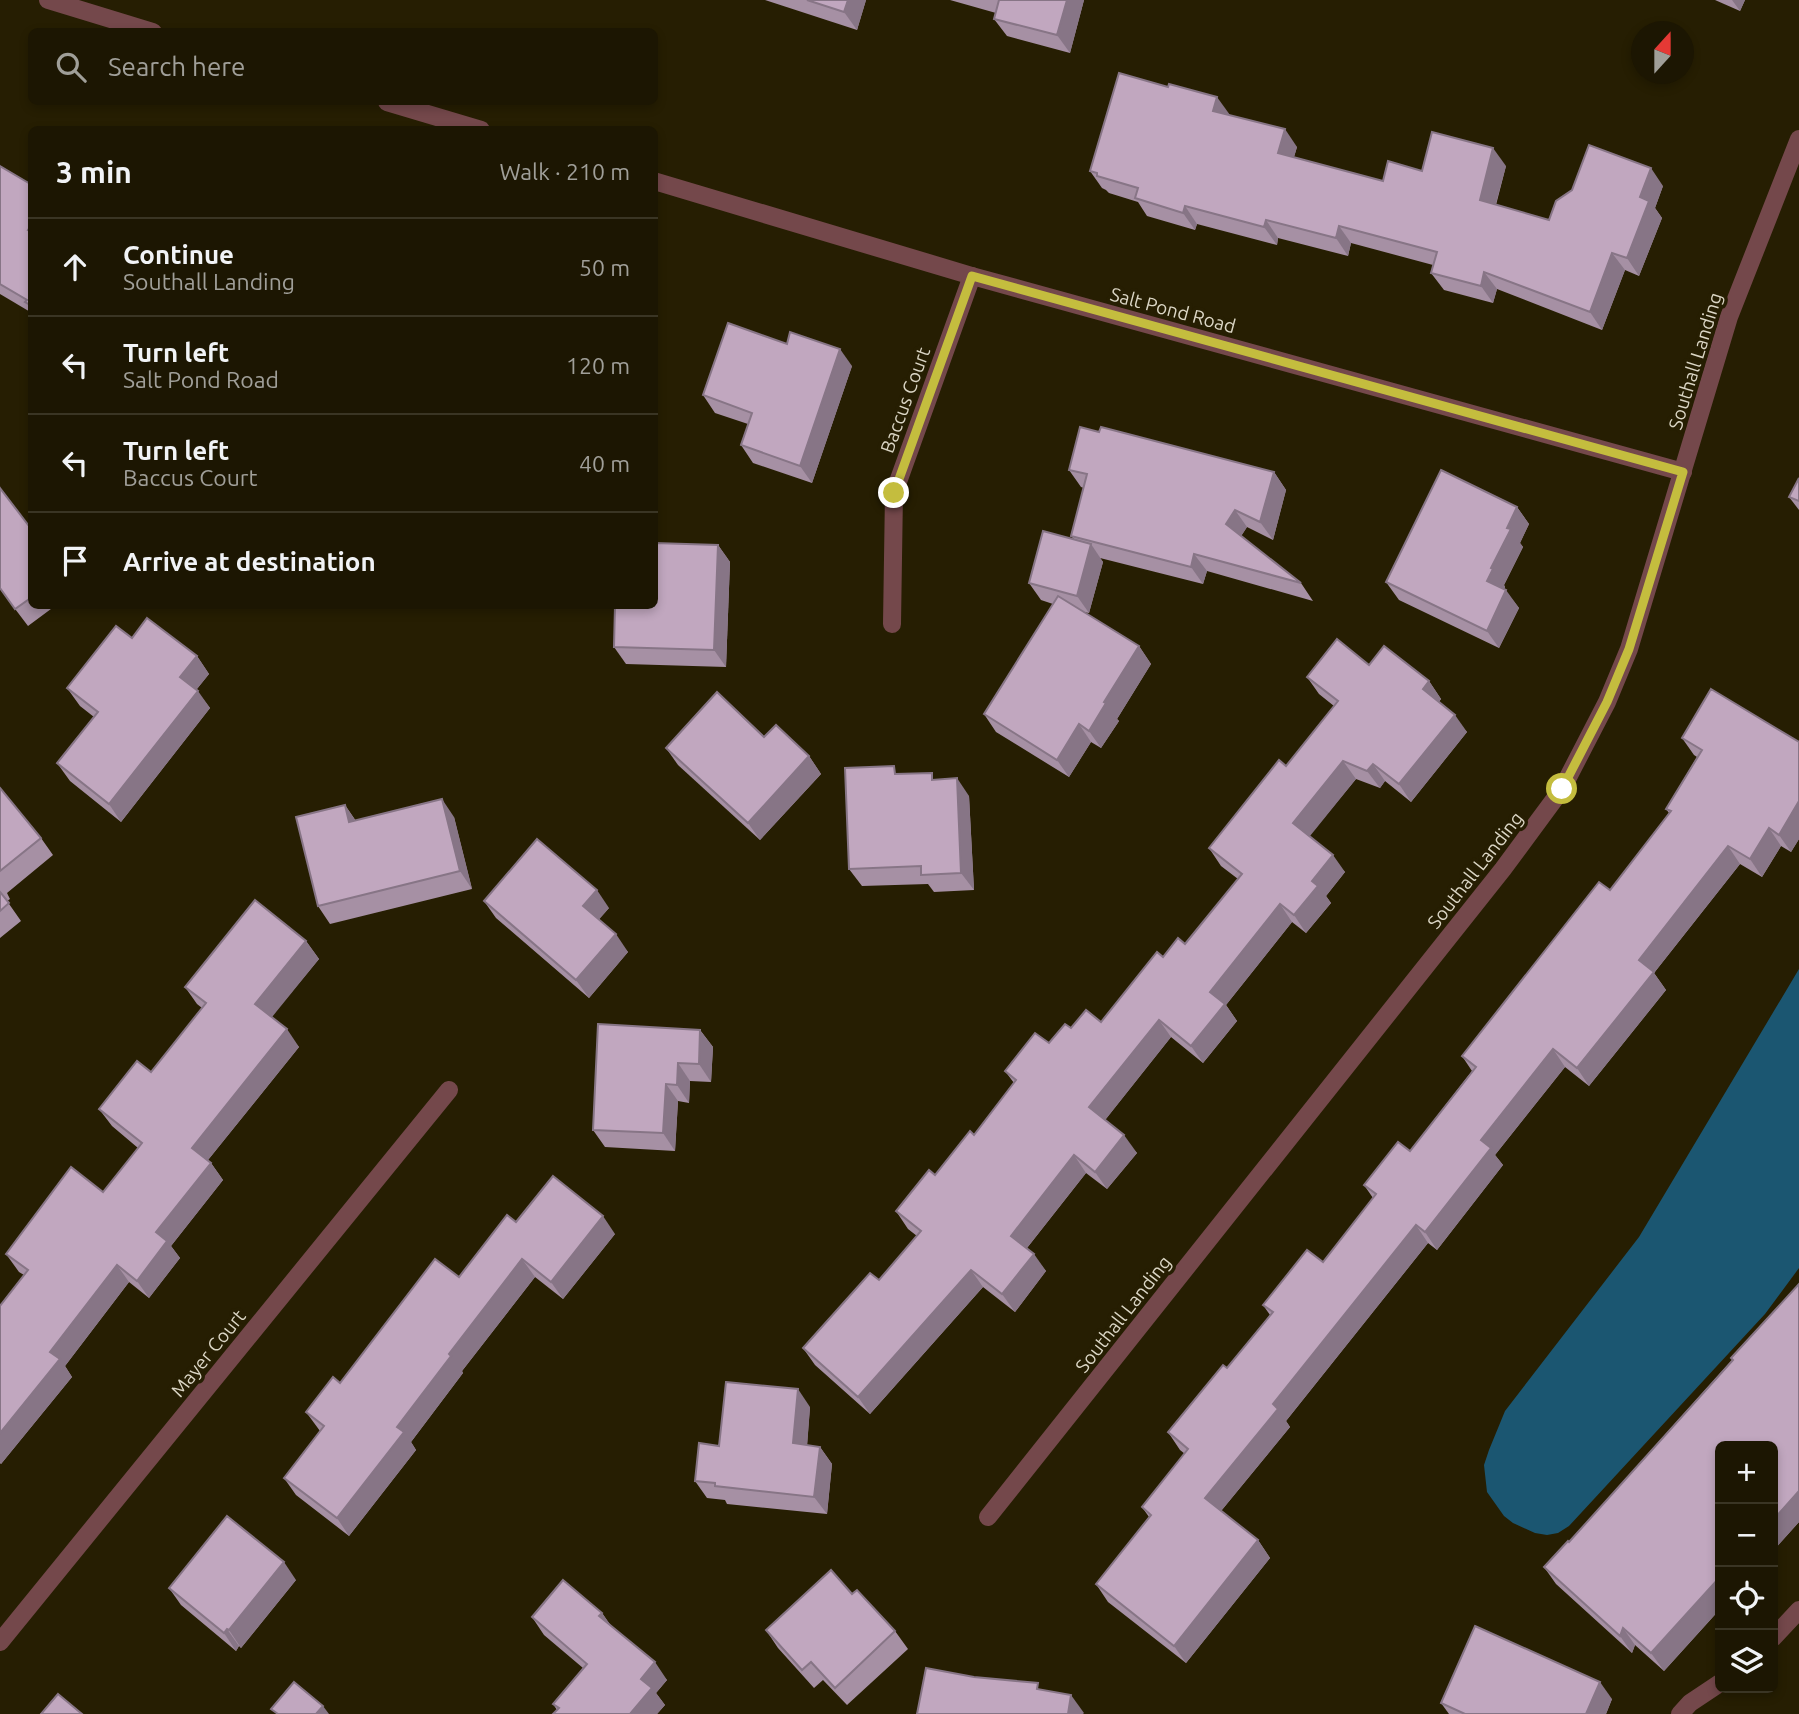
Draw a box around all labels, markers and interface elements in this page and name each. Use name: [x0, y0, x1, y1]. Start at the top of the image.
north arrow: [1631, 21, 1694, 84]
search box: [28, 28, 658, 105]
icon: search: [52, 48, 90, 86]
text: Search here: [108, 52, 245, 81]
text: 3 min: [56, 155, 132, 189]
text: Walk · 210 m: [499, 159, 630, 184]
text: Continue: [123, 240, 234, 269]
icon: ahead: [56, 248, 94, 286]
text: 50 m: [579, 255, 630, 280]
text: Southall Landing: [123, 269, 295, 294]
street label: Salt Pond Road: [1108, 283, 1238, 337]
street label: Southall Landing: [1664, 290, 1726, 432]
text: Turn left: [123, 338, 229, 367]
street label: Baccus Court: [876, 344, 935, 456]
icon: left: [56, 346, 94, 384]
text: 120 m: [566, 353, 630, 378]
text: Salt Pond Road: [123, 367, 279, 392]
text: Turn left: [123, 436, 229, 465]
icon: left: [56, 444, 94, 482]
text: 40 m: [579, 451, 630, 476]
text: Baccus Court: [123, 465, 258, 490]
route end: [878, 477, 909, 508]
icon: arrive: [56, 542, 94, 580]
text: Arrive at destination: [123, 547, 376, 576]
route start: [1546, 773, 1577, 804]
street label: Southall Landing: [1423, 807, 1527, 933]
street label: Southall Landing: [1071, 1251, 1175, 1377]
street label: Mayer Court: [166, 1305, 250, 1401]
map controls: [1715, 1441, 1778, 1693]
button: +: [1715, 1441, 1778, 1504]
button: −: [1715, 1504, 1778, 1567]
button: locate: [1715, 1567, 1778, 1630]
button: layers: [1715, 1630, 1778, 1693]

